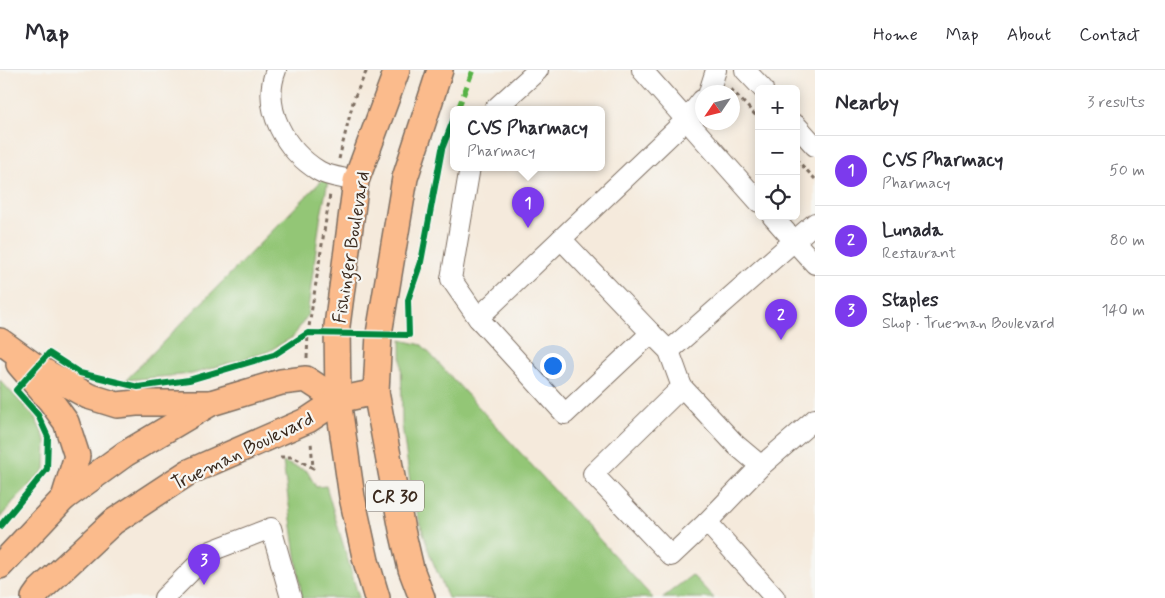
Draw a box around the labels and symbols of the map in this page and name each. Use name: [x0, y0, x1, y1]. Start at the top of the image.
north arrow: [695, 85, 740, 130]
street label: Fishinger Boulevard: [327, 169, 379, 326]
pin: 1: [512, 187, 544, 228]
pin: 2: [765, 299, 797, 340]
your location: [540, 353, 566, 379]
street label: Trueman Boulevard: [167, 406, 318, 497]
road number: CR 30: [366, 481, 424, 512]
pin: 3: [188, 544, 220, 585]

